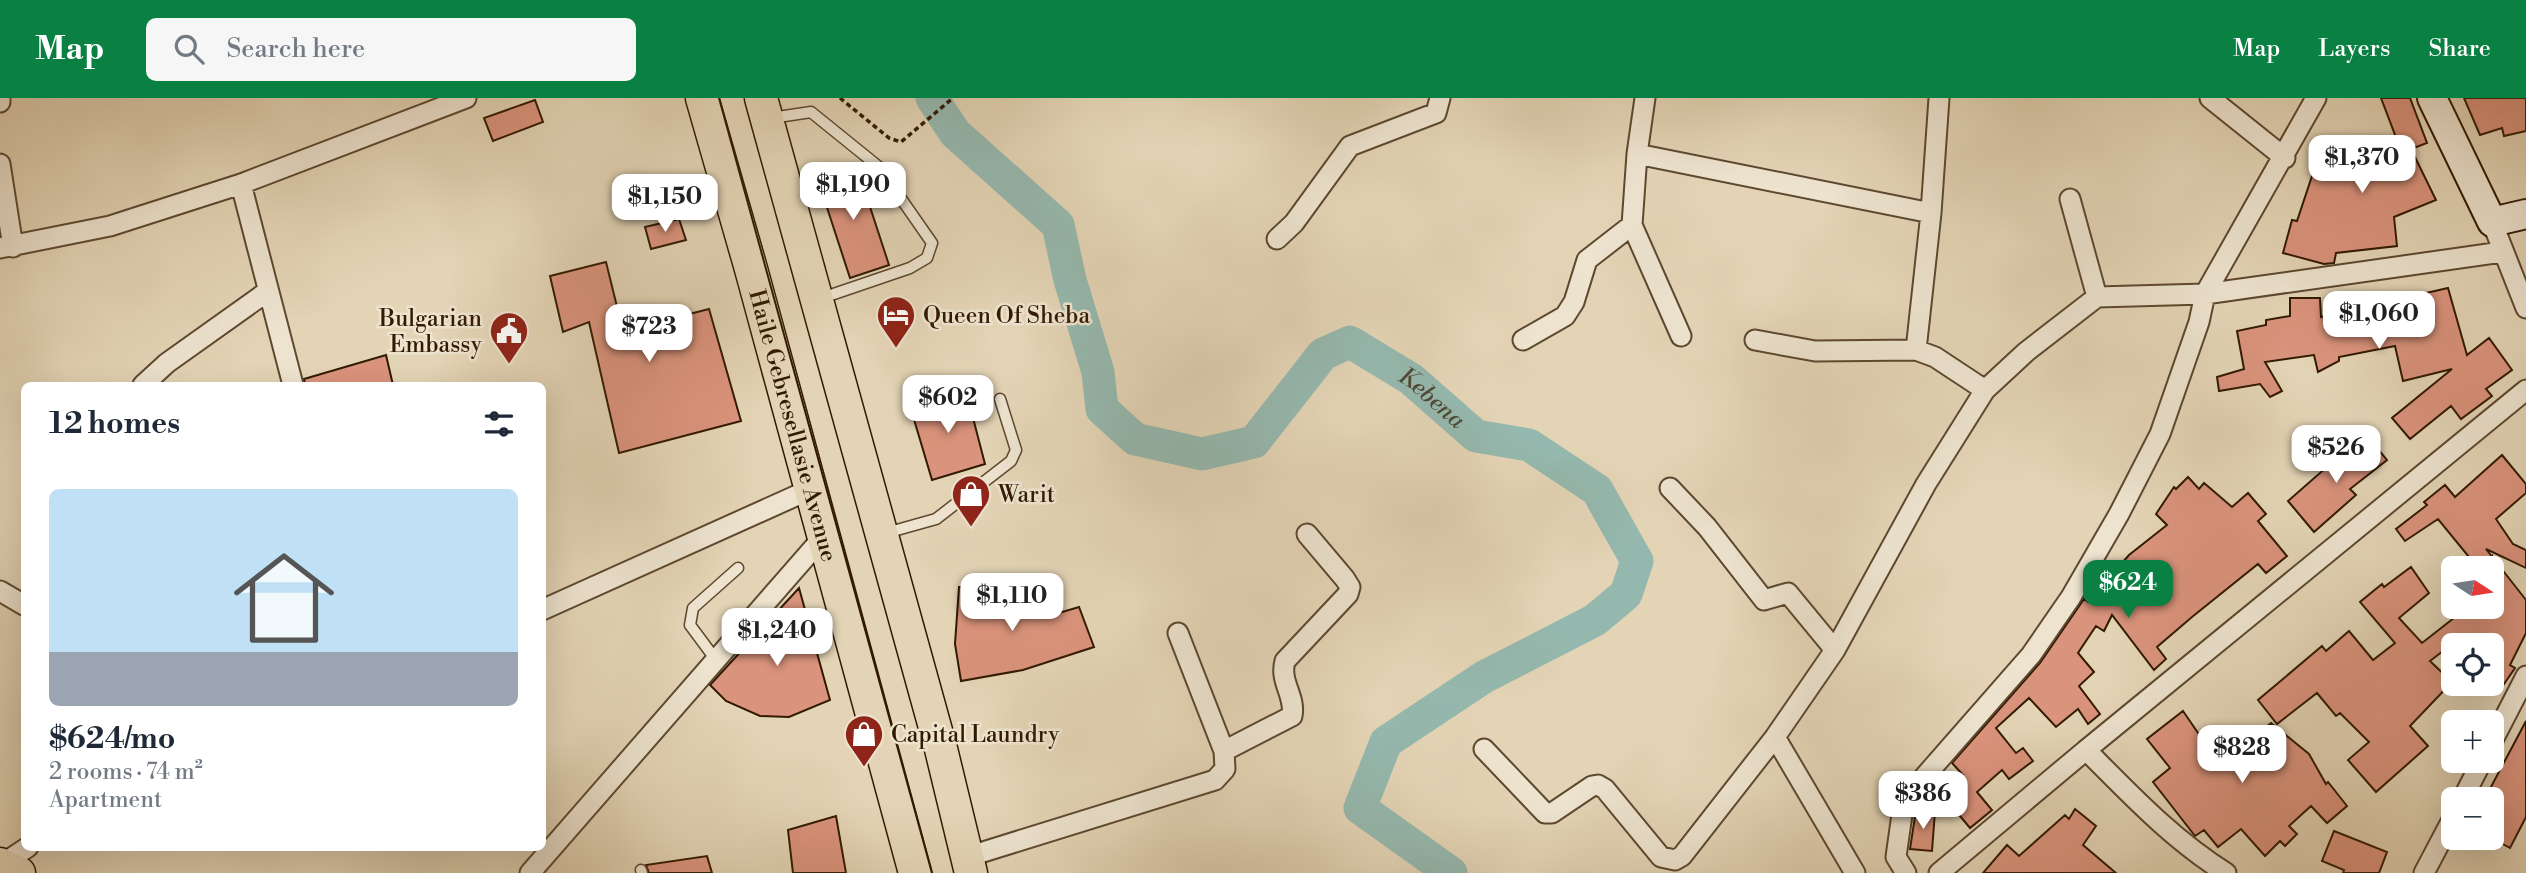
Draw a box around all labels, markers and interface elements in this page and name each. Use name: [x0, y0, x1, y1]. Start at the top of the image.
search box: [146, 18, 636, 81]
text: Map: [35, 29, 104, 70]
icon: search: [170, 30, 208, 68]
text: Search here: [226, 33, 365, 65]
text: Map: [2233, 34, 2280, 64]
text: Layers: [2318, 34, 2390, 64]
text: Share: [2428, 34, 2491, 64]
pin: $1,370: [2305, 136, 2419, 195]
text: $1,370: [2325, 144, 2399, 172]
pin: $1,190: [796, 162, 910, 222]
text: $1,190: [816, 171, 890, 199]
pin: $1,150: [608, 174, 722, 234]
text: $1,150: [628, 183, 702, 211]
street label: Haile Gebresellasie Avenue: [742, 287, 843, 565]
pin: $1,060: [2322, 292, 2436, 351]
hotel icon: Queen Of Sheba: [875, 294, 917, 349]
text: $1,060: [2339, 300, 2419, 328]
place label: Queen Of Sheba: [923, 302, 1090, 330]
pin: $723: [608, 304, 690, 364]
place label: Bulgarian Embassy: [378, 305, 483, 359]
public building icon: Bulgarian Embassy: [488, 310, 530, 365]
text: $723: [621, 313, 677, 341]
water label: Kebena: [1393, 361, 1471, 436]
pin: $602: [907, 376, 989, 435]
text: $602: [919, 384, 977, 412]
text: 12 homes: [49, 405, 180, 443]
icon: filters: [480, 405, 518, 443]
pin: $526: [2295, 426, 2377, 485]
text: $526: [2308, 434, 2364, 462]
shop icon: Warit: [950, 473, 992, 528]
place label: Warit: [997, 481, 1055, 509]
icon: home: [221, 535, 347, 661]
north arrow: [2441, 556, 2504, 620]
map controls: [2441, 556, 2504, 850]
pin: $624: [2087, 560, 2169, 620]
text: $624: [2099, 569, 2157, 597]
pin: $1,110: [955, 574, 1069, 633]
text: $1,110: [976, 582, 1048, 610]
pin: $1,240: [720, 608, 834, 668]
text: $1,240: [738, 617, 816, 645]
button: locate: [2441, 633, 2504, 696]
button: +: [2441, 710, 2504, 773]
shop icon: Capital Laundry: [843, 713, 885, 768]
text: $624/mo: [49, 720, 175, 758]
place label: Capital Laundry: [891, 721, 1060, 749]
pin: $828: [2201, 726, 2283, 785]
text: $828: [2213, 734, 2271, 762]
text: 2 rooms · 74 m²: [49, 758, 203, 786]
pin: $386: [1882, 772, 1964, 831]
text: $386: [1895, 780, 1951, 808]
text: Apartment: [49, 786, 162, 814]
button: −: [2441, 787, 2504, 850]

